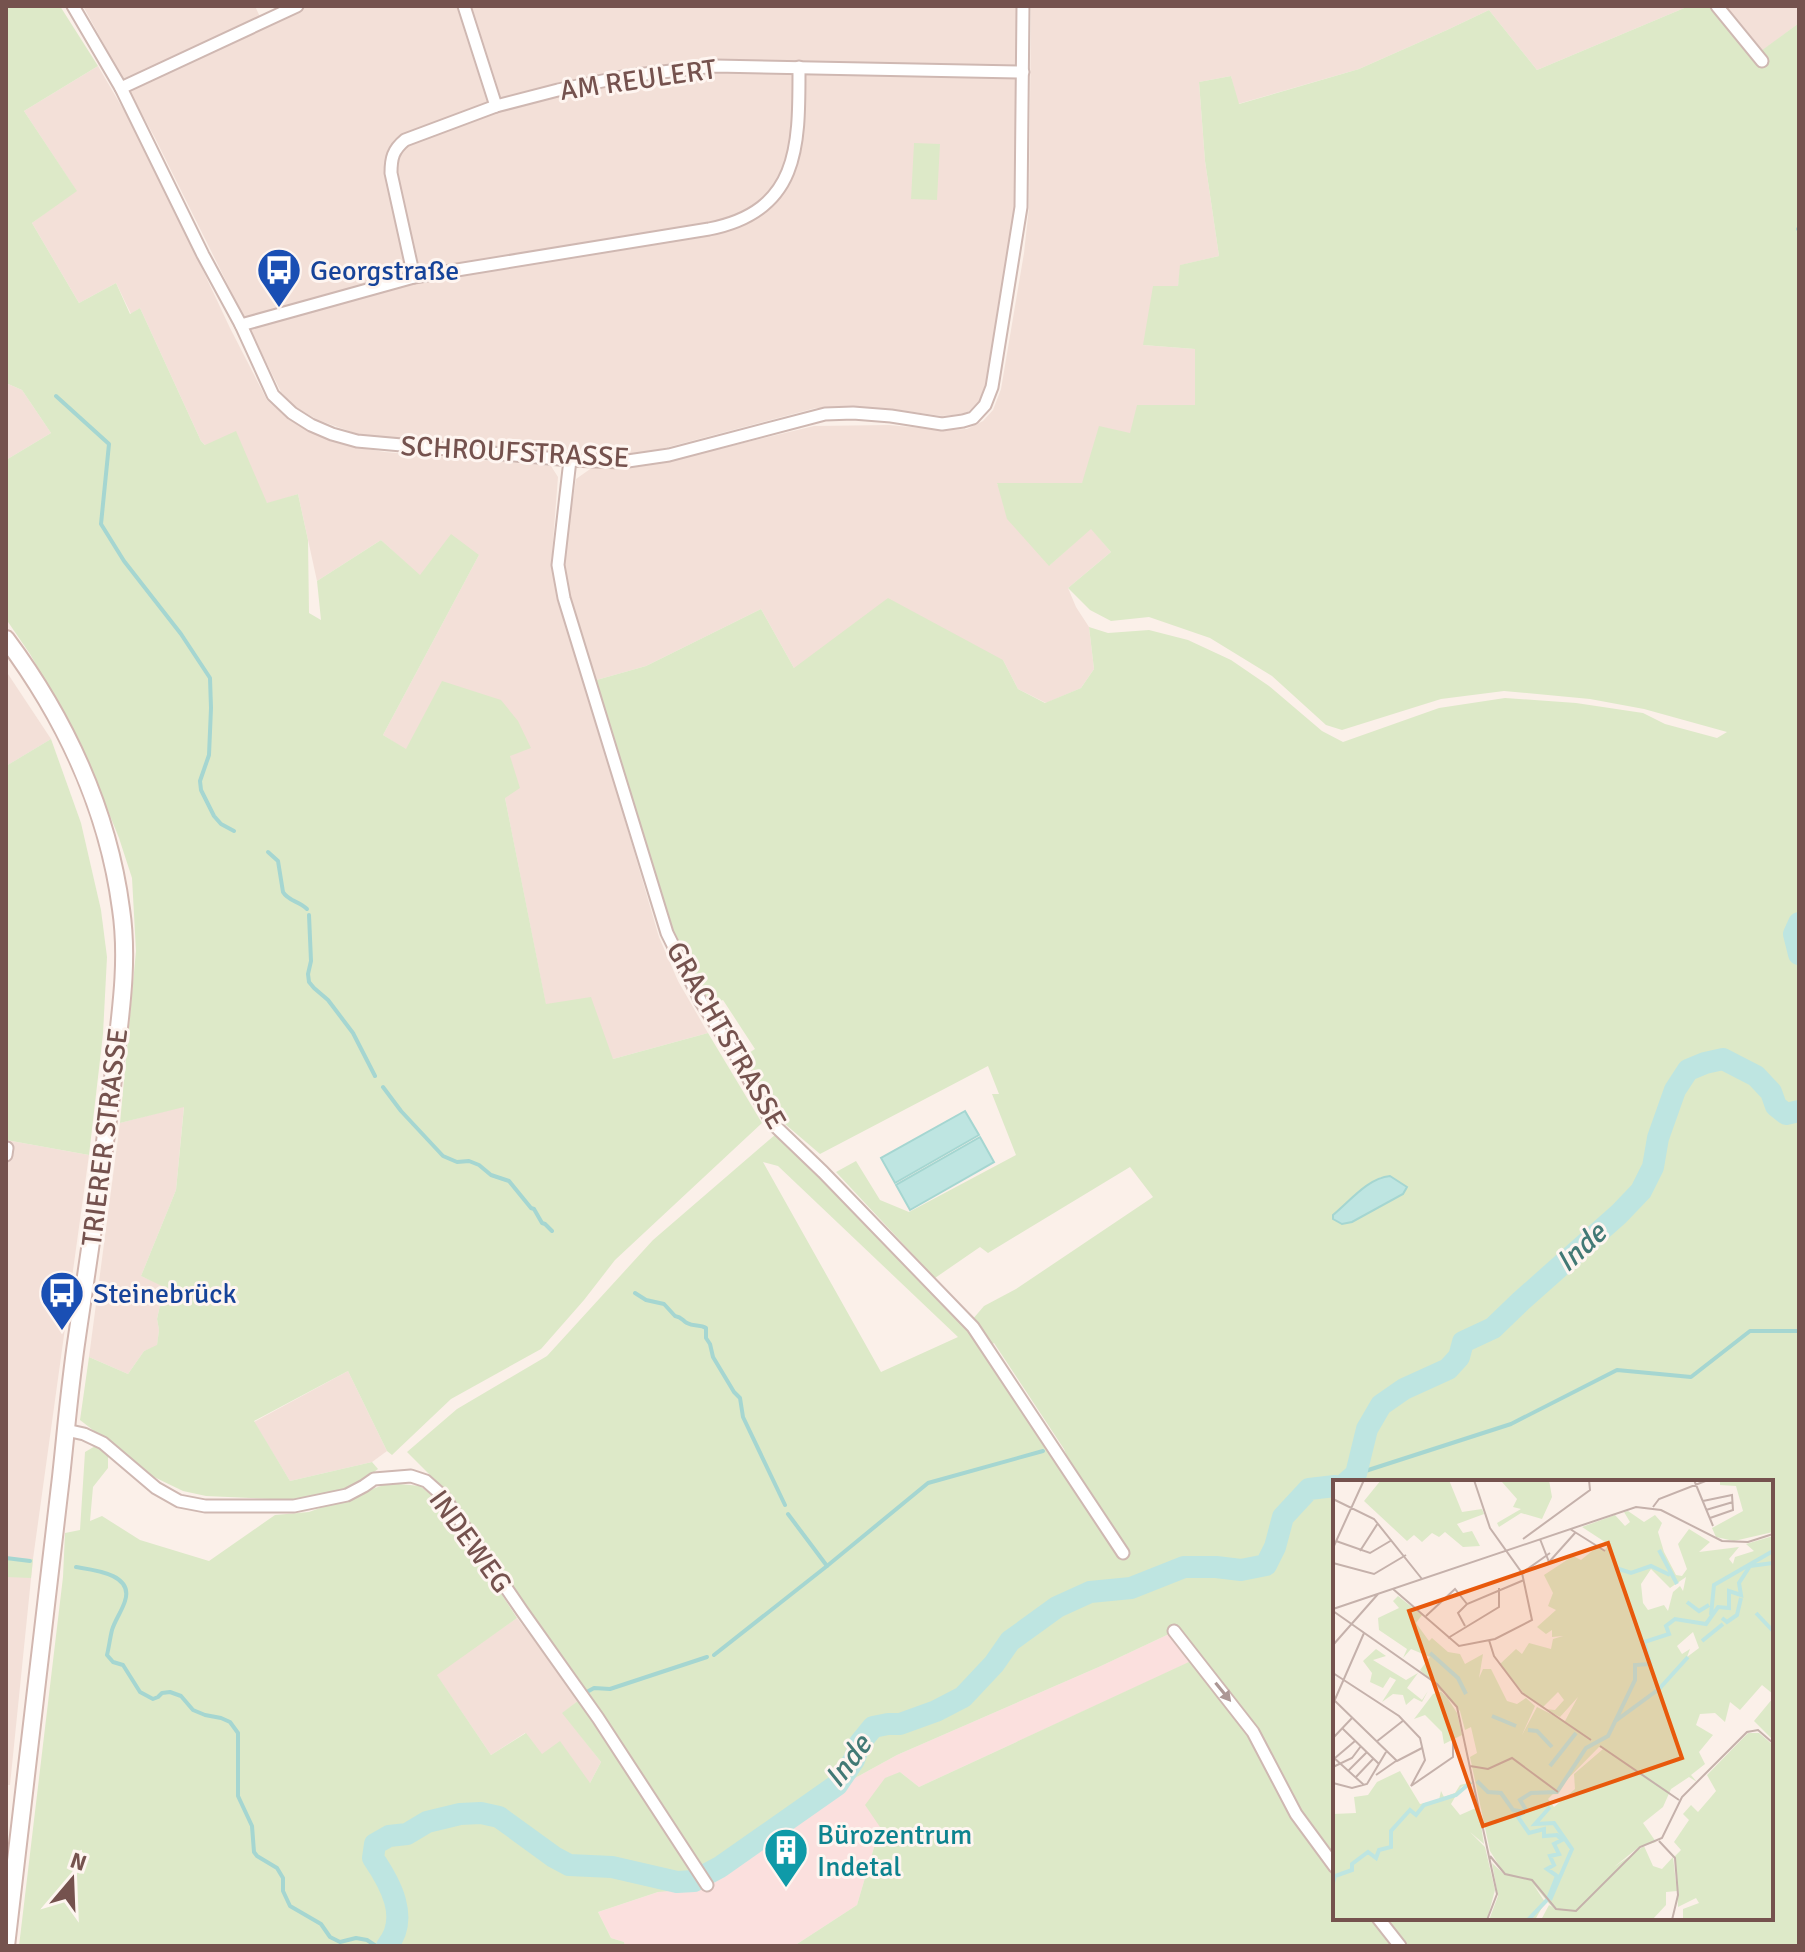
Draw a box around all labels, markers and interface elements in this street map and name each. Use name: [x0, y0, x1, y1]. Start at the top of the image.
street label: AM REULERT: [558, 52, 719, 108]
bus stop icon: Georgstraße: [255, 246, 303, 309]
place label: Georgstraße: [310, 254, 459, 288]
street label: SCHROUFSTRASSE: [400, 429, 630, 475]
street label: GRACHTSTRASSE: [659, 936, 794, 1135]
street label: TRIERER STRASSE: [75, 1026, 135, 1248]
water label: Inde: [1548, 1213, 1616, 1280]
bus stop icon: Steinebrück: [38, 1269, 86, 1332]
place label: Steinebrück: [93, 1277, 237, 1311]
inset map: [1333, 1480, 1773, 1920]
street label: INDEWEG: [422, 1484, 519, 1600]
one-way arrow: [1214, 1682, 1231, 1702]
water label: Inde: [817, 1726, 881, 1795]
place label: Bürozentrum Indetal: [817, 1818, 972, 1884]
building icon: Bürozentrum Indetal: [762, 1826, 810, 1889]
north arrow: [32, 1840, 112, 1920]
text: N: [67, 1846, 90, 1877]

